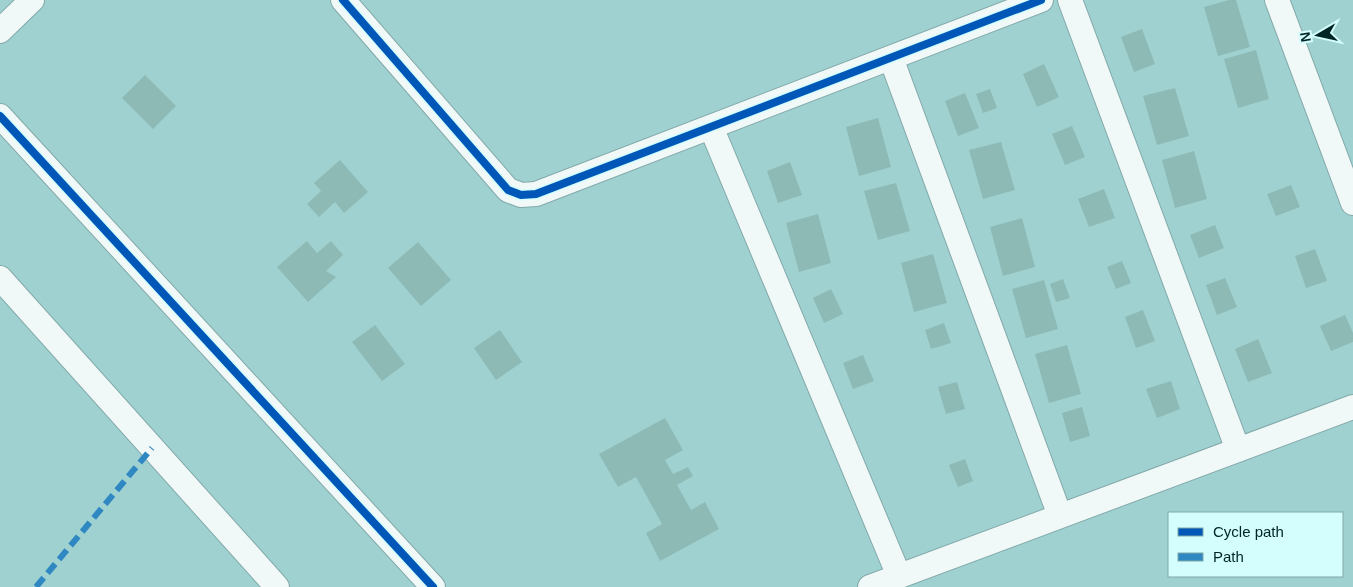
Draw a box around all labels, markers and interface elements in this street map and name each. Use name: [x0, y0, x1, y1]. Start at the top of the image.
north arrow: [1293, 10, 1343, 60]
text: N: [1296, 31, 1314, 43]
legend: [1168, 512, 1343, 577]
text: Cycle path: [1213, 523, 1284, 540]
text: Path: [1213, 548, 1244, 565]

